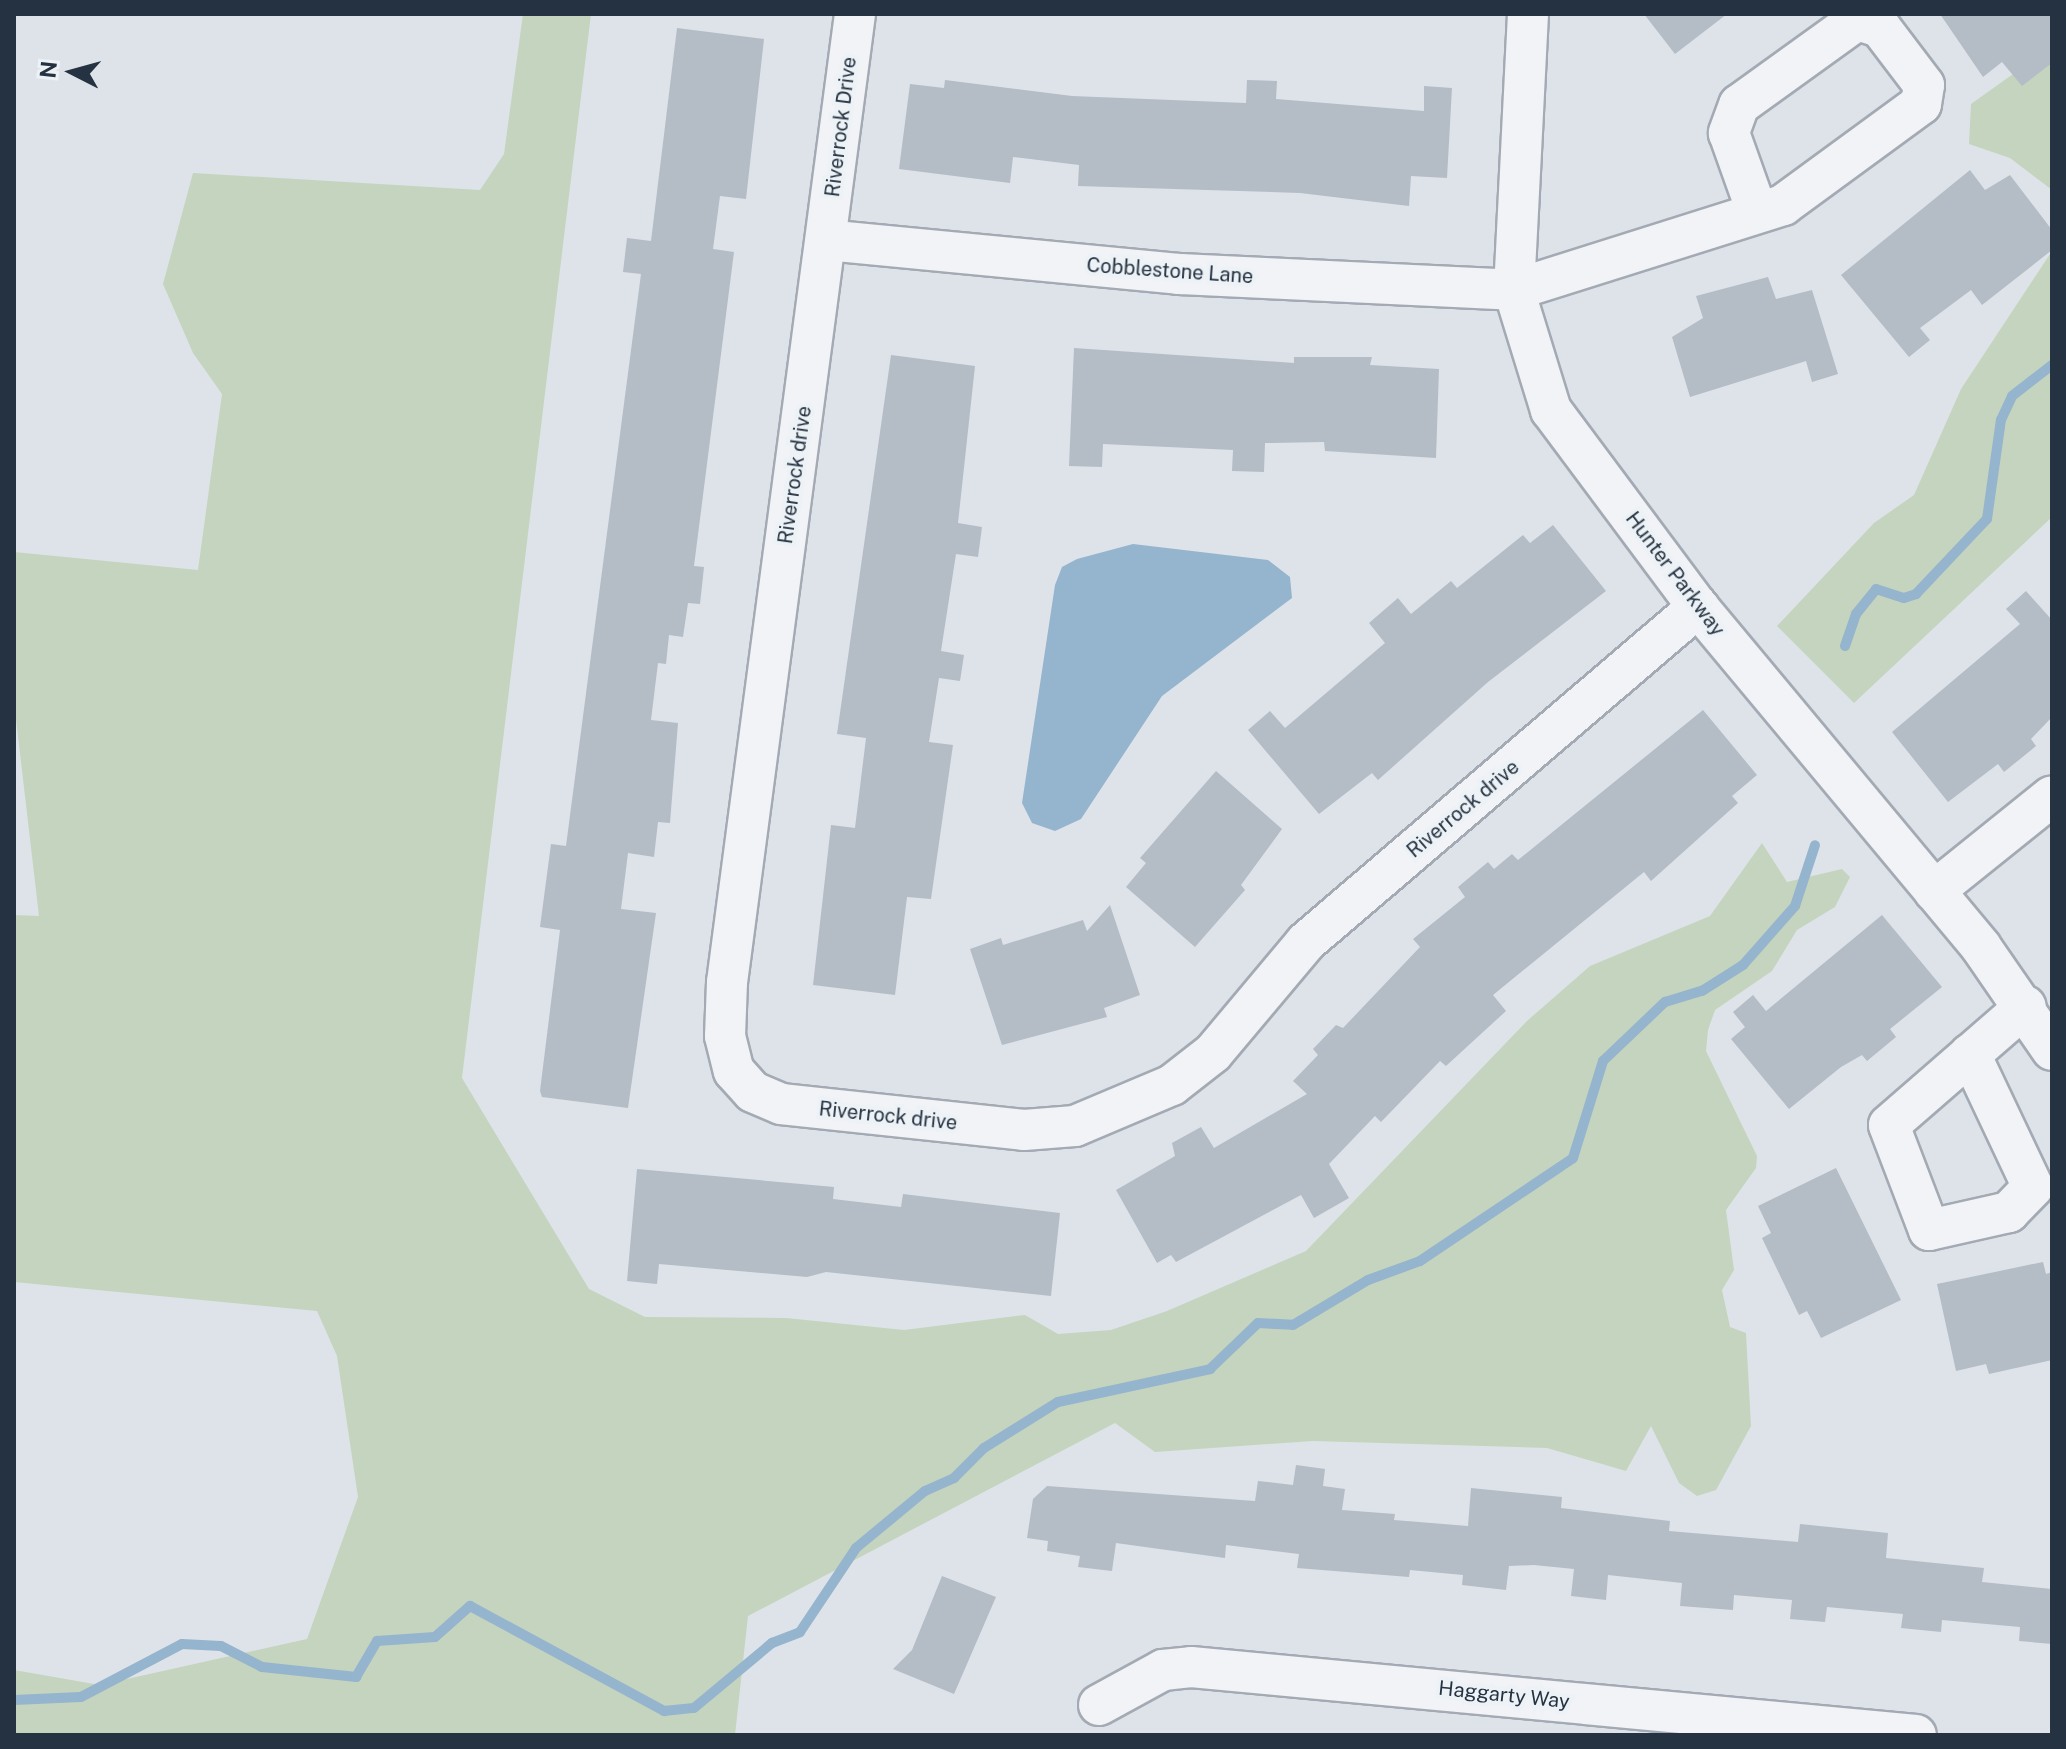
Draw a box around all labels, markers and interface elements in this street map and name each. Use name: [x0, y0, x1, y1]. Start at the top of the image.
north arrow: [32, 32, 112, 112]
street label: Riverrock Drive: [820, 56, 862, 198]
text: N: [34, 60, 62, 79]
street label: Cobblestone Lane: [1086, 253, 1254, 289]
street label: Riverrock drive: [773, 404, 817, 546]
street label: Hunter Parkway: [1620, 507, 1730, 641]
street label: Riverrock drive: [1402, 755, 1524, 863]
street label: Riverrock drive: [818, 1097, 958, 1135]
street label: Haggarty Way: [1437, 1676, 1571, 1714]

